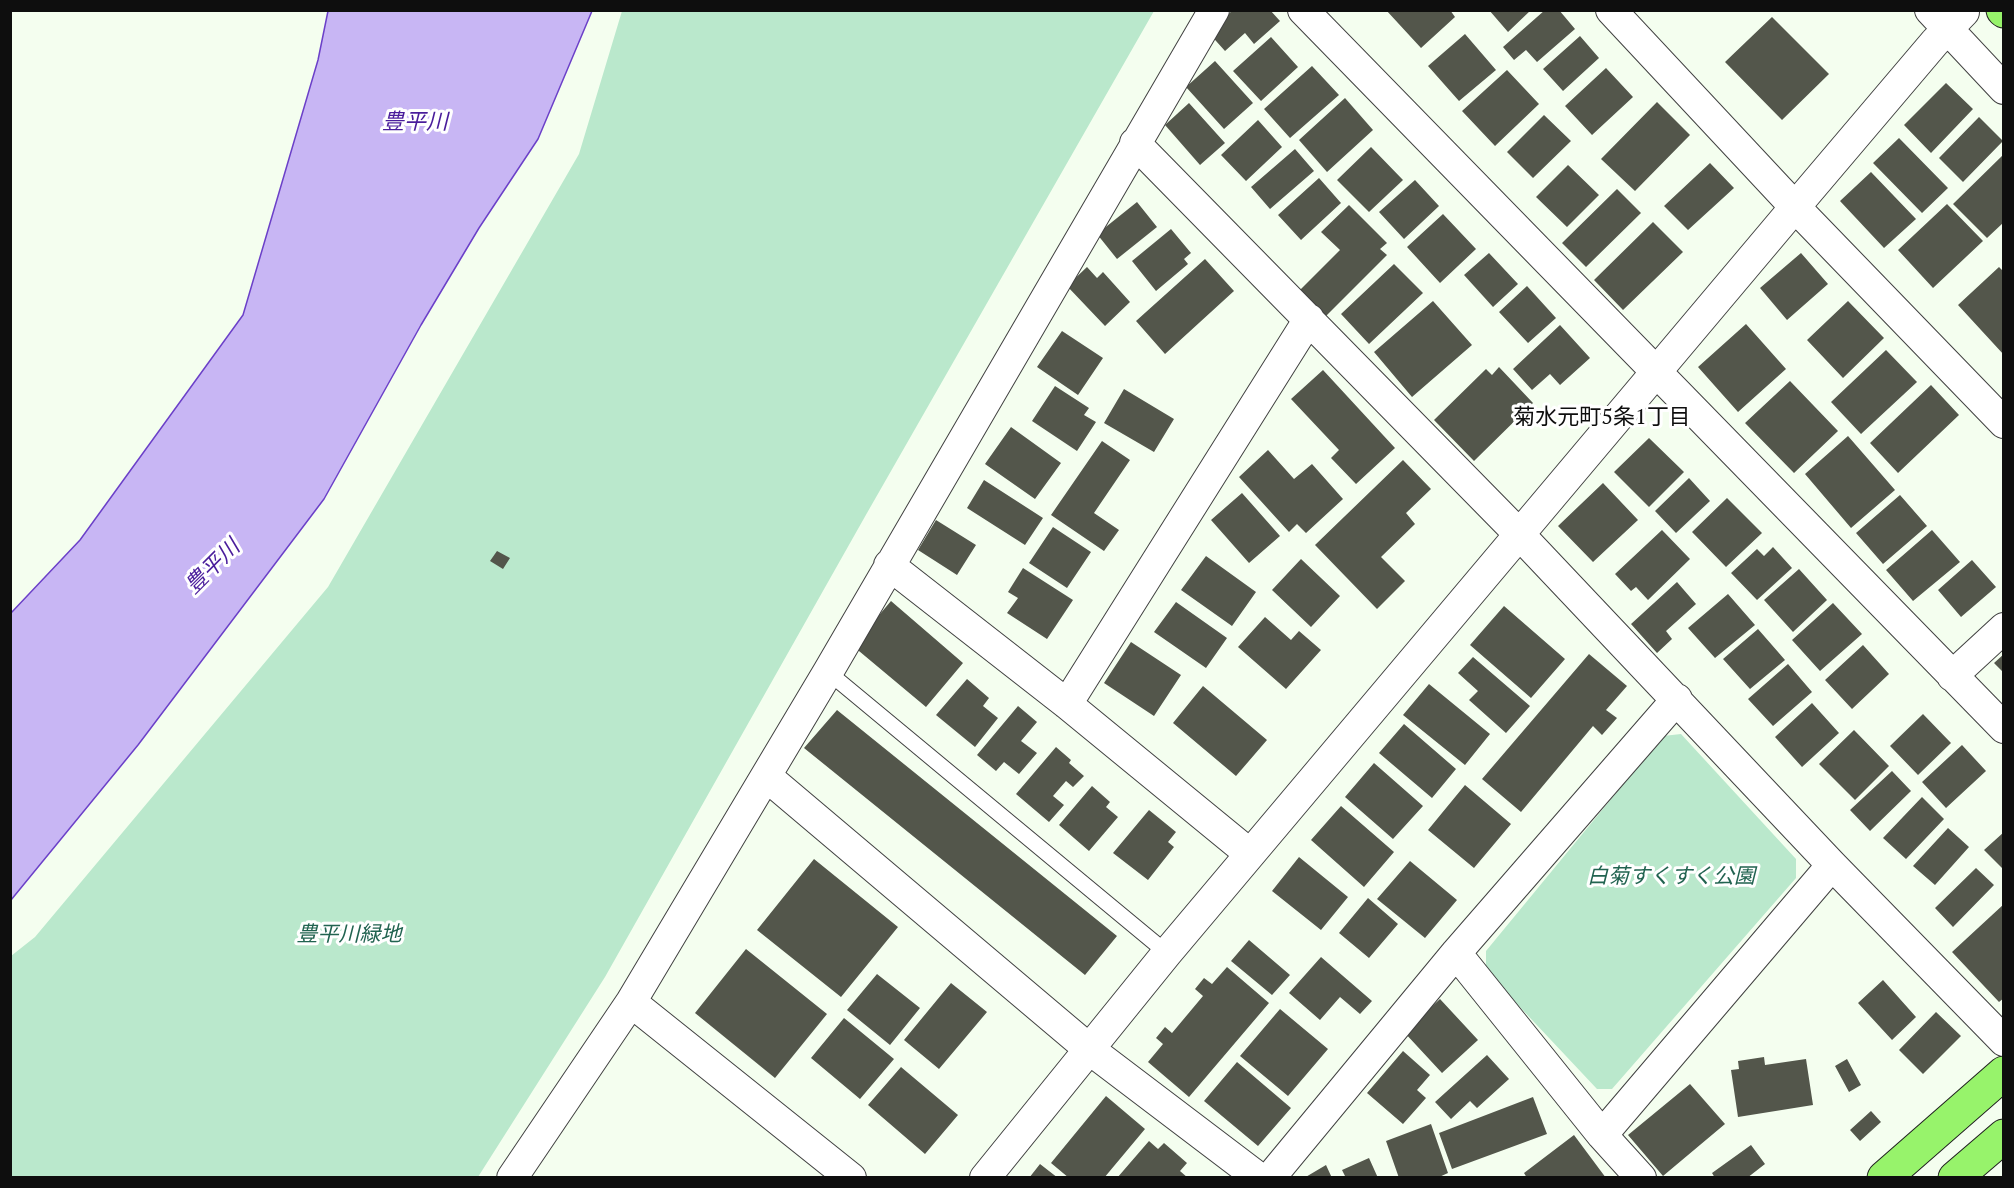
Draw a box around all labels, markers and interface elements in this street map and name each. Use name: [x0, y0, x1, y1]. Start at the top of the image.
water label: 豊平川: [382, 110, 448, 136]
district label: 菊水元町5条1丁目: [1513, 405, 1691, 431]
water label: 豊平川: [180, 534, 246, 600]
park label: 白菊すくすく公園: [1587, 864, 1755, 890]
park label: 豊平川緑地: [297, 922, 401, 948]

